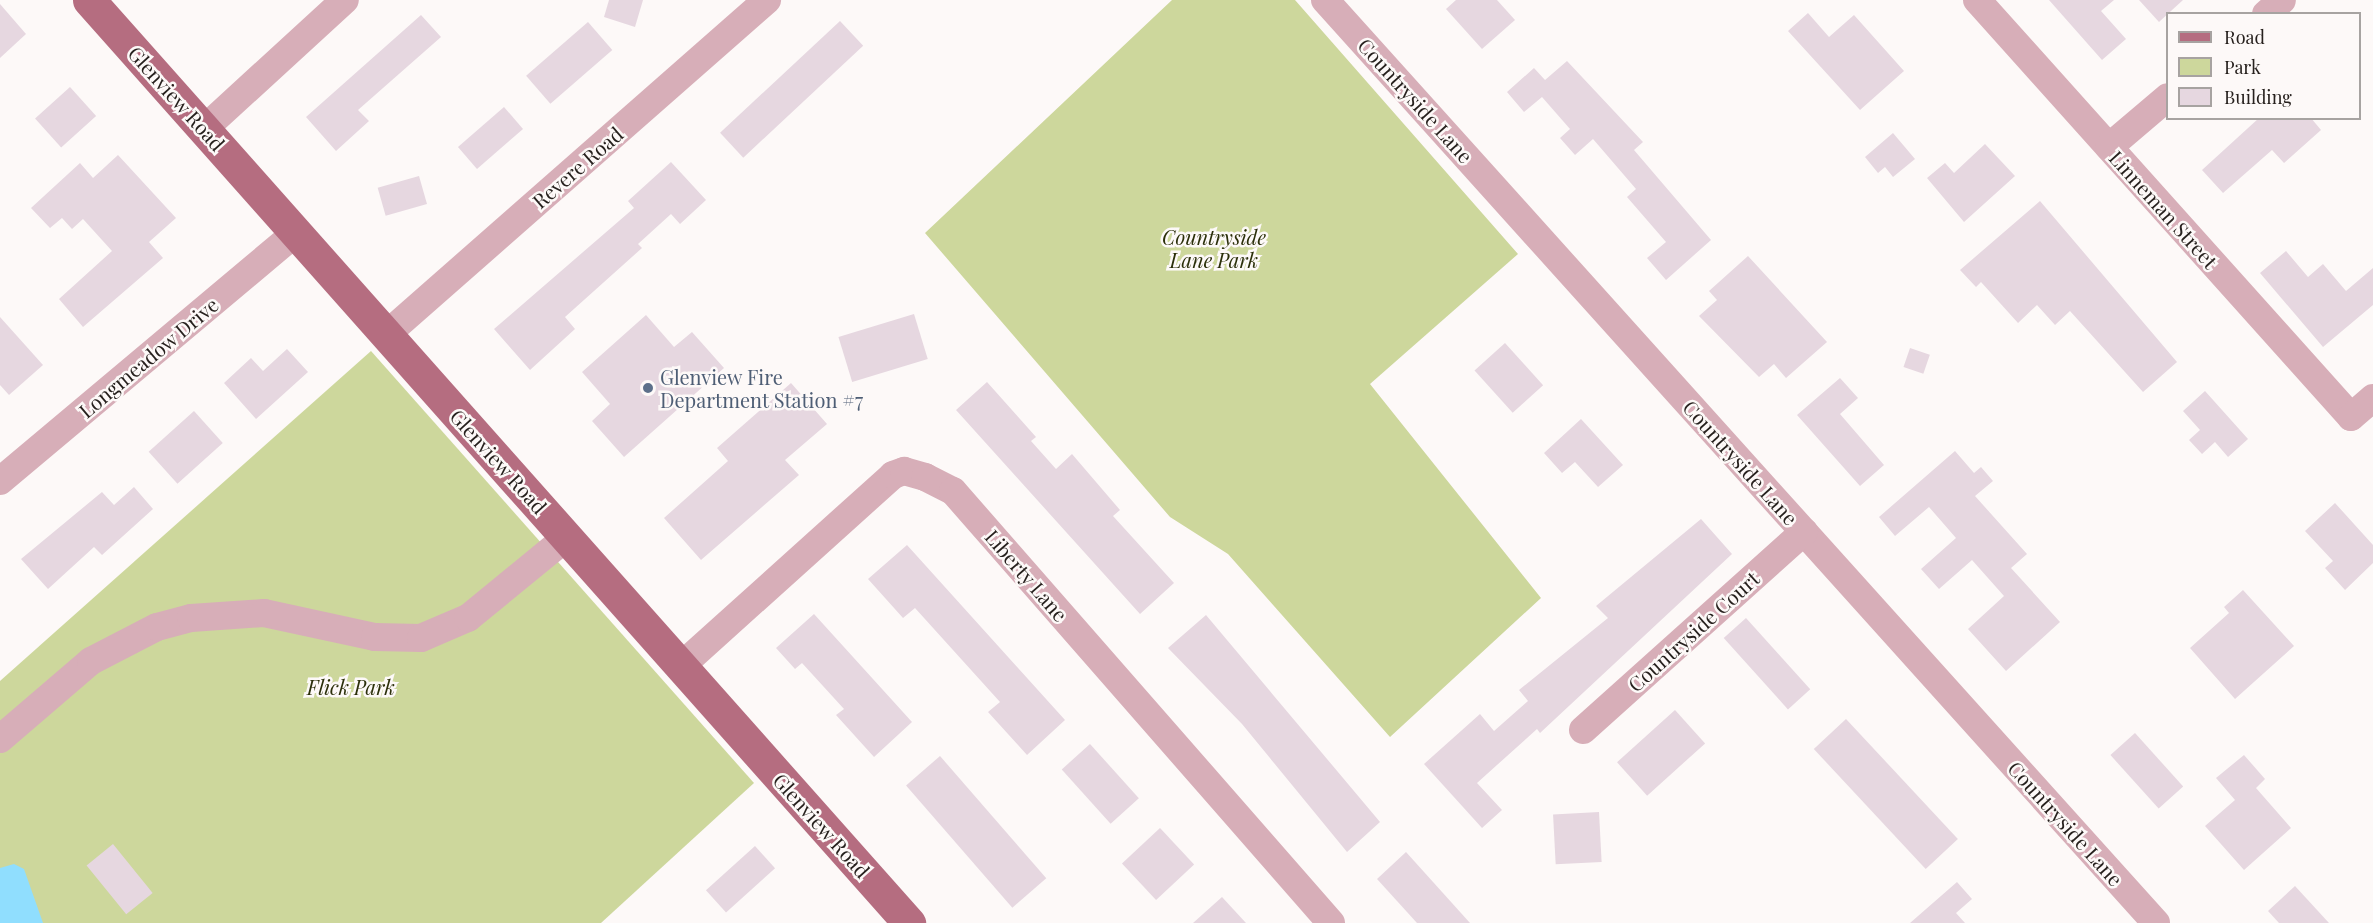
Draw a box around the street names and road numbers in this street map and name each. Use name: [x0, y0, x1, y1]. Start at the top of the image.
street label: Countryside Lane: [1354, 33, 1478, 167]
street label: Glenview Road: [124, 41, 230, 155]
street label: Revere Road: [527, 121, 627, 213]
street label: Linneman Street: [2105, 145, 2223, 273]
street label: Longmeadow Drive: [73, 292, 223, 422]
street label: Countryside Lane: [1679, 395, 1803, 529]
street label: Glenview Road: [446, 404, 552, 518]
street label: Liberty Lane: [981, 524, 1073, 626]
street label: Countryside Court: [1623, 566, 1763, 696]
street label: Countryside Lane: [2004, 756, 2128, 890]
street label: Glenview Road: [769, 768, 875, 882]

